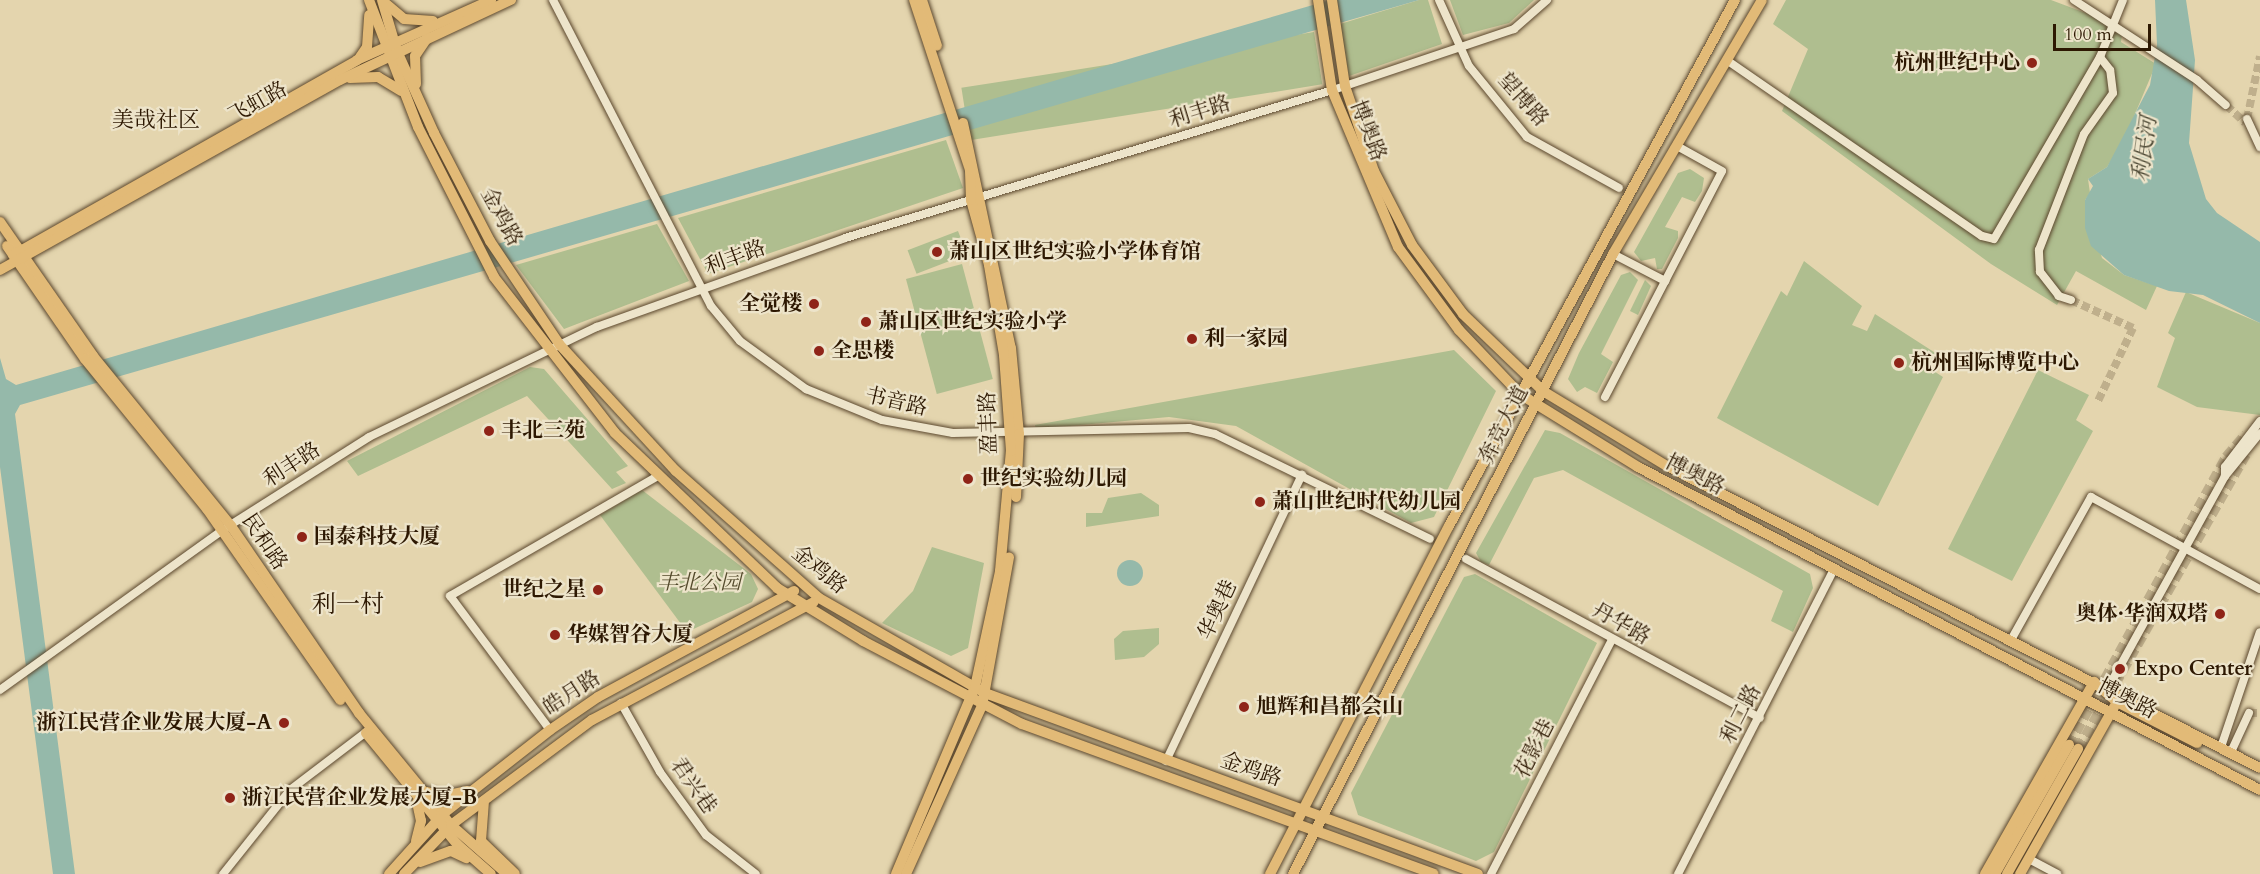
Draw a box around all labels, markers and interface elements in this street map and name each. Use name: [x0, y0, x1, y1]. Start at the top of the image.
scale bar: [2056, 12, 2154, 50]
text: 100 m: [2064, 22, 2112, 47]
place label: 杭州世纪中心: [1894, 50, 2020, 76]
marker: 杭州世纪中心: [2025, 56, 2039, 70]
street label: 望博路: [1493, 68, 1553, 132]
street label: 飞虹路: [224, 77, 292, 129]
street label: 利丰路: [1166, 91, 1234, 133]
street label: 博奥路: [1345, 97, 1391, 165]
district label: 美哉社区: [112, 108, 200, 134]
water label: 利民河: [2127, 114, 2163, 184]
street label: 金鸡路: [475, 183, 527, 251]
street label: 利丰路: [701, 235, 769, 281]
place label: 萧山区世纪实验小学体育馆: [949, 239, 1201, 265]
marker: 萧山区世纪实验小学体育馆: [930, 245, 944, 259]
place label: 全觉楼: [739, 291, 802, 317]
marker: 全觉楼: [807, 297, 821, 311]
place label: 萧山区世纪实验小学: [878, 309, 1067, 335]
marker: 萧山区世纪实验小学: [859, 315, 873, 329]
place label: 利一家园: [1204, 326, 1288, 352]
marker: 利一家园: [1185, 332, 1199, 346]
place label: 全思楼: [831, 338, 894, 364]
marker: 全思楼: [812, 344, 826, 358]
place label: 杭州国际博览中心: [1911, 350, 2079, 376]
marker: 杭州国际博览中心: [1892, 356, 1906, 370]
street label: 奔竞大道: [1474, 382, 1534, 468]
street label: 书音路: [862, 383, 930, 421]
street label: 盈丰路: [975, 391, 1003, 455]
place label: 丰北三苑: [501, 418, 585, 444]
marker: 丰北三苑: [482, 424, 496, 438]
street label: 利丰路: [259, 437, 325, 493]
street label: 博奥路: [1661, 449, 1729, 501]
place label: 世纪实验幼儿园: [980, 466, 1127, 492]
marker: 世纪实验幼儿园: [961, 472, 975, 486]
place label: 萧山世纪时代幼儿园: [1272, 489, 1461, 515]
marker: 萧山世纪时代幼儿园: [1253, 495, 1267, 509]
street label: 民和路: [236, 509, 292, 575]
place label: 国泰科技大厦: [314, 524, 440, 550]
marker: 国泰科技大厦: [295, 530, 309, 544]
street label: 金鸡路: [787, 540, 851, 600]
park label: 丰北公园: [657, 570, 741, 596]
street label: 华奥巷: [1193, 576, 1243, 644]
place label: 世纪之星: [502, 577, 586, 603]
marker: 世纪之星: [591, 583, 605, 597]
district label: 利一村: [312, 591, 384, 619]
street label: 丹华路: [1587, 598, 1655, 650]
place label: 奥体·华润双塔: [2076, 601, 2208, 627]
marker: 奥体·华润双塔: [2213, 607, 2227, 621]
place label: 华媒智谷大厦: [567, 622, 693, 648]
marker: 华媒智谷大厦: [548, 628, 562, 642]
place label: Expo Center: [2134, 656, 2252, 682]
marker: Expo Center: [2111, 660, 2129, 678]
street label: 皓月路: [539, 665, 605, 721]
street label: 博奥路: [2093, 673, 2161, 725]
street label: 利二路: [1715, 680, 1767, 748]
place label: 旭辉和昌都会山: [1256, 694, 1403, 720]
marker: 旭辉和昌都会山: [1237, 700, 1251, 714]
place label: 浙江民营企业发展大厦-A: [36, 710, 272, 736]
street label: 花影巷: [1509, 715, 1561, 783]
marker: 浙江民营企业发展大厦-A: [277, 716, 291, 730]
street label: 金鸡路: [1217, 748, 1285, 792]
street label: 君兴巷: [665, 753, 721, 819]
place label: 浙江民营企业发展大厦-B: [242, 785, 477, 811]
marker: 浙江民营企业发展大厦-B: [223, 791, 237, 805]

